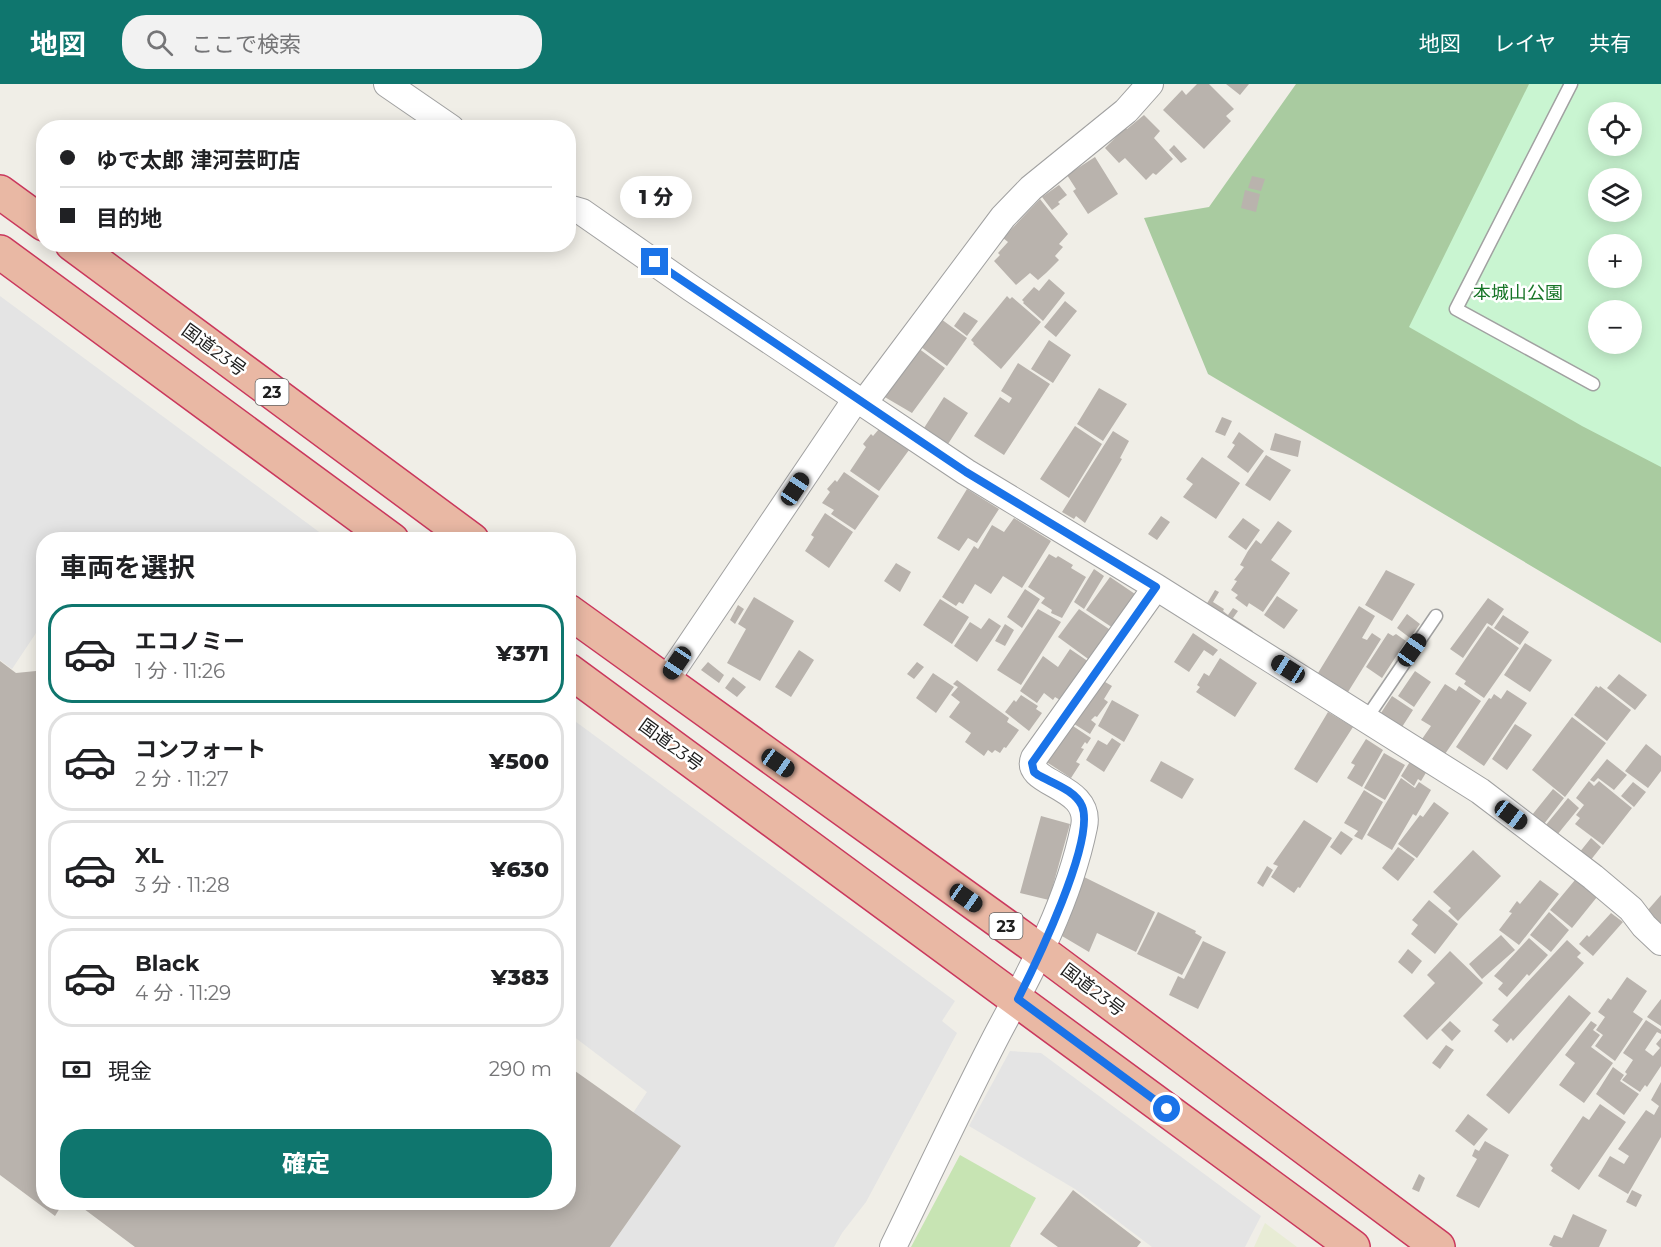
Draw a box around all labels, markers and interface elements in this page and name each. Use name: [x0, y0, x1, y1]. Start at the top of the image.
search box: [122, 15, 542, 69]
icon: search: [143, 26, 176, 59]
text: 地図: [30, 27, 86, 61]
text: ここで検索: [191, 31, 301, 58]
text: 地図: [1419, 31, 1461, 56]
text: レイヤ: [1494, 31, 1556, 56]
text: 共有: [1589, 31, 1631, 56]
map controls: [1588, 102, 1642, 354]
button: locate: [1588, 102, 1642, 156]
text: ゆで太郎 津河芸町店: [96, 147, 300, 174]
button: layers: [1588, 168, 1642, 222]
callout: 1 分: [619, 175, 691, 217]
text: 1 分: [639, 185, 673, 209]
text: 目的地: [96, 205, 162, 232]
button: +: [1588, 234, 1642, 288]
route end: [641, 248, 668, 275]
park label: 本城山公園: [1473, 282, 1563, 304]
button: −: [1588, 300, 1642, 354]
street label: 国道23号: [177, 319, 251, 381]
road number: 23: [256, 379, 288, 405]
car: [777, 469, 813, 509]
text: 車両を選択: [60, 551, 195, 584]
icon: car: [63, 627, 117, 681]
text: エコノミー: [135, 628, 245, 655]
car: [1394, 630, 1430, 670]
text: ¥371: [496, 640, 549, 667]
car: [659, 643, 695, 683]
car: [1268, 652, 1308, 686]
text: 1 分 · 11:26: [135, 659, 225, 683]
street label: 国道23号: [634, 714, 708, 776]
icon: car: [63, 735, 117, 789]
text: コンフォート: [135, 736, 266, 763]
car: [758, 745, 798, 781]
text: ¥500: [489, 748, 549, 775]
text: 2 分 · 11:27: [135, 767, 229, 791]
car: [1491, 797, 1531, 833]
text: XL: [135, 842, 164, 869]
icon: car: [63, 843, 117, 897]
text: ¥630: [490, 856, 549, 883]
text: 3 分 · 11:28: [135, 873, 230, 897]
car: [946, 880, 986, 916]
road number: 23: [990, 913, 1022, 939]
text: Black: [135, 950, 199, 977]
icon: car: [63, 951, 117, 1005]
street label: 国道23号: [1057, 959, 1129, 1021]
text: ¥383: [491, 964, 549, 991]
text: 4 分 · 11:29: [135, 981, 231, 1005]
icon: cash: [60, 1053, 93, 1086]
text: 290 m: [489, 1057, 552, 1081]
text: 現金: [108, 1058, 152, 1085]
route start: [1153, 1095, 1180, 1122]
button: 確定: [60, 1129, 552, 1198]

